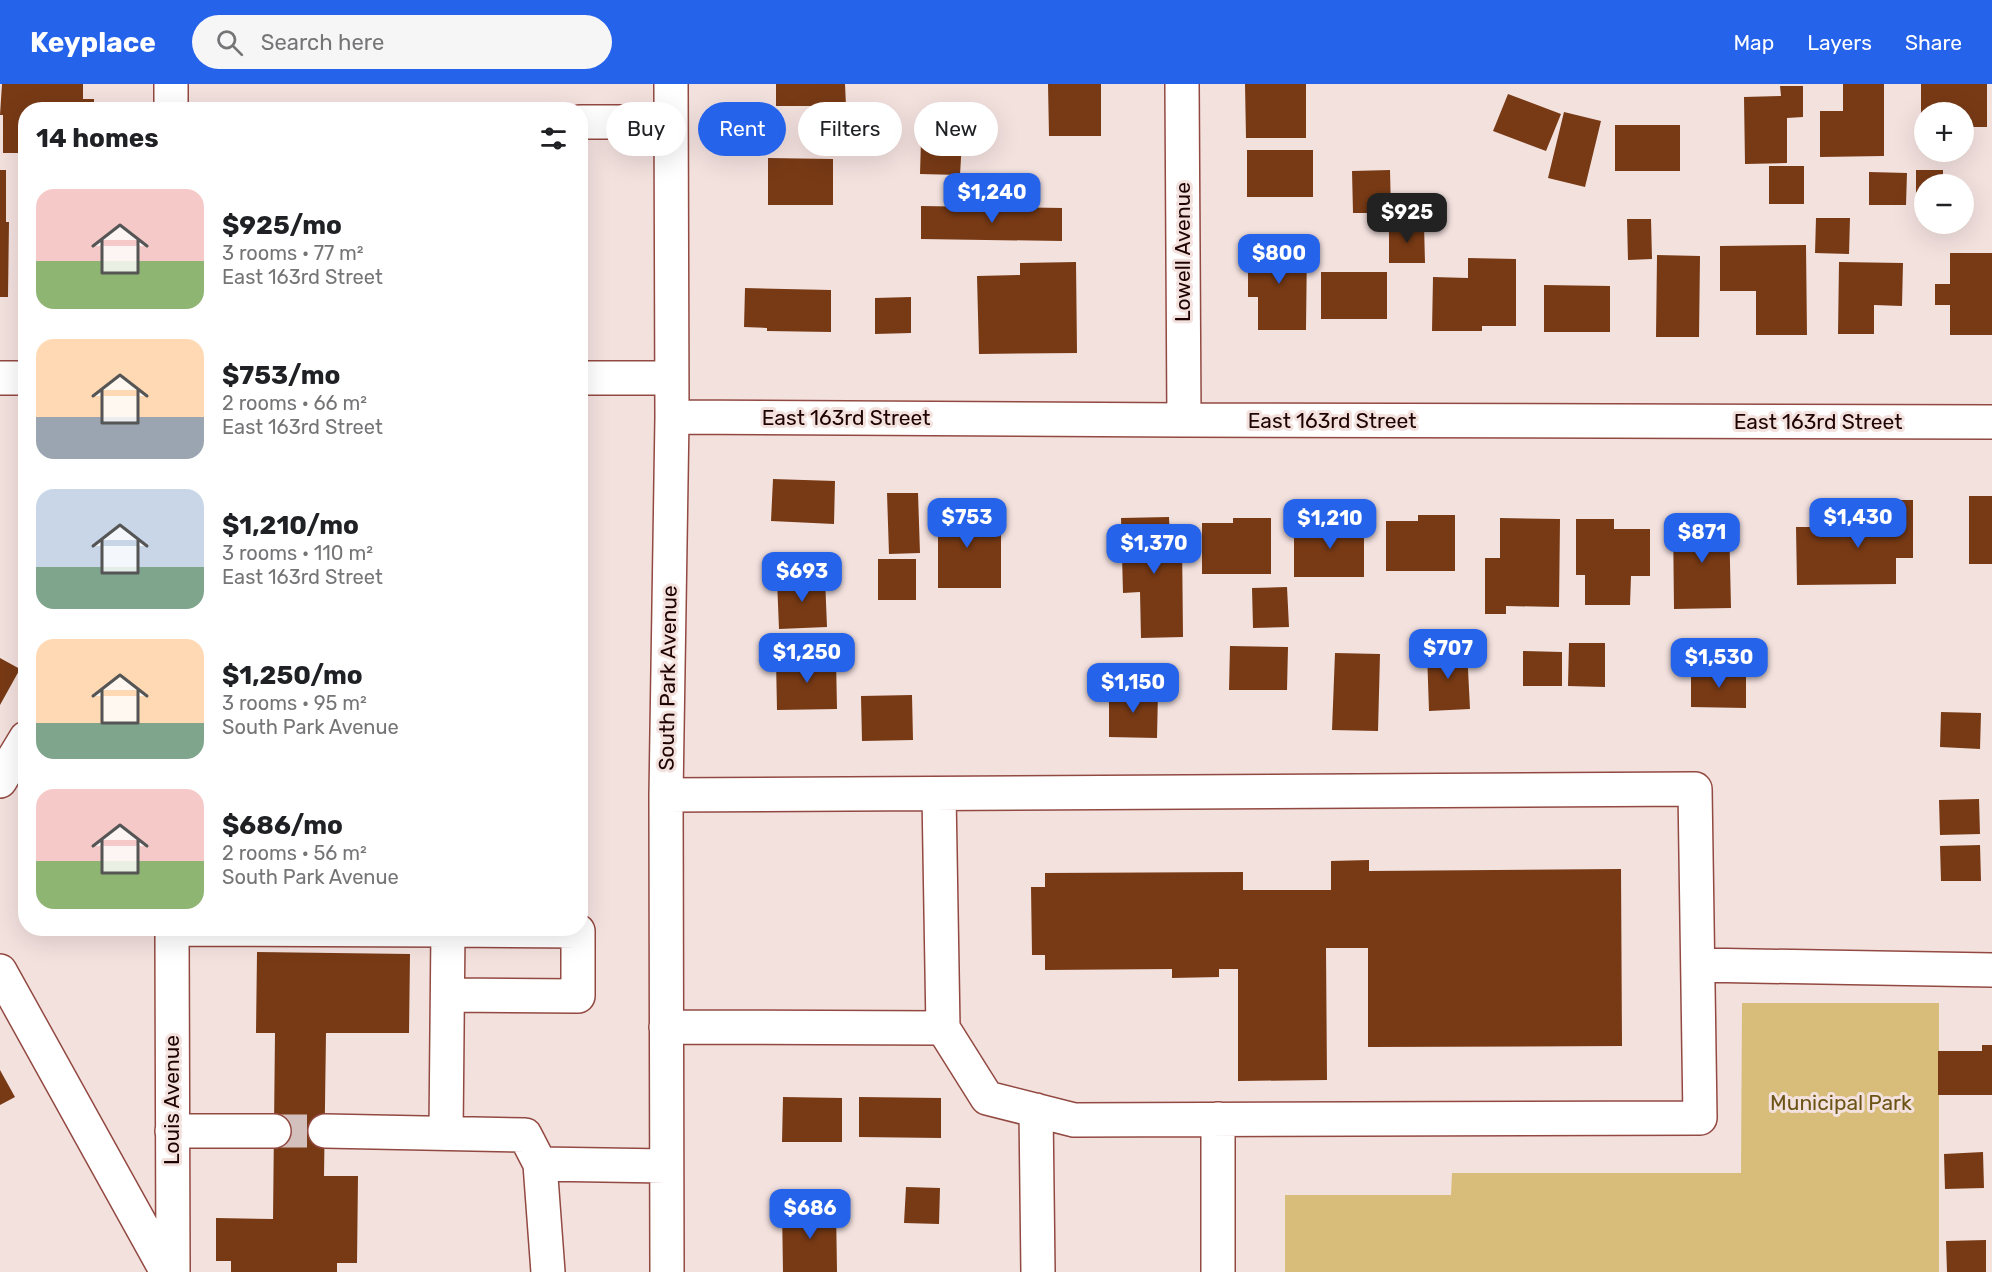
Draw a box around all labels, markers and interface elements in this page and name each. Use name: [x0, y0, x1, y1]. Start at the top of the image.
search box: [192, 15, 612, 69]
text: Keyplace: [30, 26, 156, 59]
icon: search: [213, 26, 246, 59]
text: Search here: [261, 29, 384, 56]
text: Map: [1733, 30, 1774, 55]
text: Layers: [1807, 30, 1872, 55]
text: Share: [1905, 30, 1962, 55]
chip: Buy: [606, 102, 686, 156]
chip: Rent: [698, 102, 786, 156]
chip: Filters: [798, 102, 902, 156]
chip: New: [914, 102, 998, 156]
map controls: [1914, 102, 1974, 234]
button: +: [1914, 102, 1974, 162]
icon: filters: [537, 122, 570, 155]
text: 14 homes: [36, 123, 159, 154]
pin: $1,240: [943, 173, 1041, 224]
button: −: [1914, 174, 1974, 234]
text: $1,240: [957, 180, 1027, 204]
street label: Lowell Avenue: [1170, 182, 1195, 322]
pin: $925: [1371, 193, 1443, 244]
text: $925: [1381, 200, 1433, 224]
text: $925/mo: [222, 210, 342, 241]
icon: home: [84, 213, 156, 285]
pin: $800: [1243, 234, 1315, 285]
text: 3 rooms · 77 m²: [222, 241, 364, 265]
text: $800: [1252, 241, 1306, 265]
text: East 163rd Street: [222, 265, 383, 289]
text: $753/mo: [222, 360, 340, 391]
icon: home: [84, 363, 156, 435]
text: 2 rooms · 66 m²: [222, 391, 367, 415]
street label: East 163rd Street: [762, 405, 930, 430]
street label: East 163rd Street: [1248, 408, 1416, 433]
street label: East 163rd Street: [1734, 409, 1902, 434]
text: East 163rd Street: [222, 415, 383, 439]
pin: $753: [931, 498, 1003, 549]
pin: $1,430: [1809, 498, 1907, 549]
pin: $1,210: [1281, 499, 1379, 550]
text: $753: [942, 505, 992, 529]
text: $1,430: [1823, 505, 1893, 529]
text: $1,210: [1297, 506, 1363, 530]
text: $1,210/mo: [222, 510, 359, 541]
icon: home: [84, 513, 156, 585]
pin: $871: [1666, 513, 1738, 564]
text: $871: [1678, 520, 1726, 544]
pin: $1,370: [1105, 524, 1203, 575]
text: $1,370: [1120, 531, 1188, 555]
text: 3 rooms · 110 m²: [222, 541, 373, 565]
pin: $693: [766, 552, 838, 603]
text: $693: [776, 559, 828, 583]
text: East 163rd Street: [222, 565, 383, 589]
street label: South Park Avenue: [653, 585, 682, 771]
pin: $707: [1412, 629, 1484, 680]
pin: $1,250: [758, 633, 856, 684]
text: $707: [1423, 636, 1473, 660]
pin: $1,530: [1670, 638, 1768, 689]
text: $1,250: [773, 640, 841, 664]
text: $1,530: [1685, 645, 1753, 669]
text: $1,250/mo: [222, 660, 363, 691]
icon: home: [84, 663, 156, 735]
pin: $1,150: [1084, 663, 1182, 714]
text: $1,150: [1101, 670, 1165, 694]
text: 3 rooms · 95 m²: [222, 691, 367, 715]
text: South Park Avenue: [222, 715, 399, 739]
text: $686/mo: [222, 810, 343, 841]
icon: home: [84, 813, 156, 885]
text: 2 rooms · 56 m²: [222, 841, 367, 865]
text: South Park Avenue: [222, 865, 399, 889]
street label: Louis Avenue: [159, 1035, 184, 1165]
park label: Municipal Park: [1770, 1090, 1912, 1115]
pin: $686: [774, 1189, 846, 1240]
text: $686: [784, 1196, 836, 1220]

